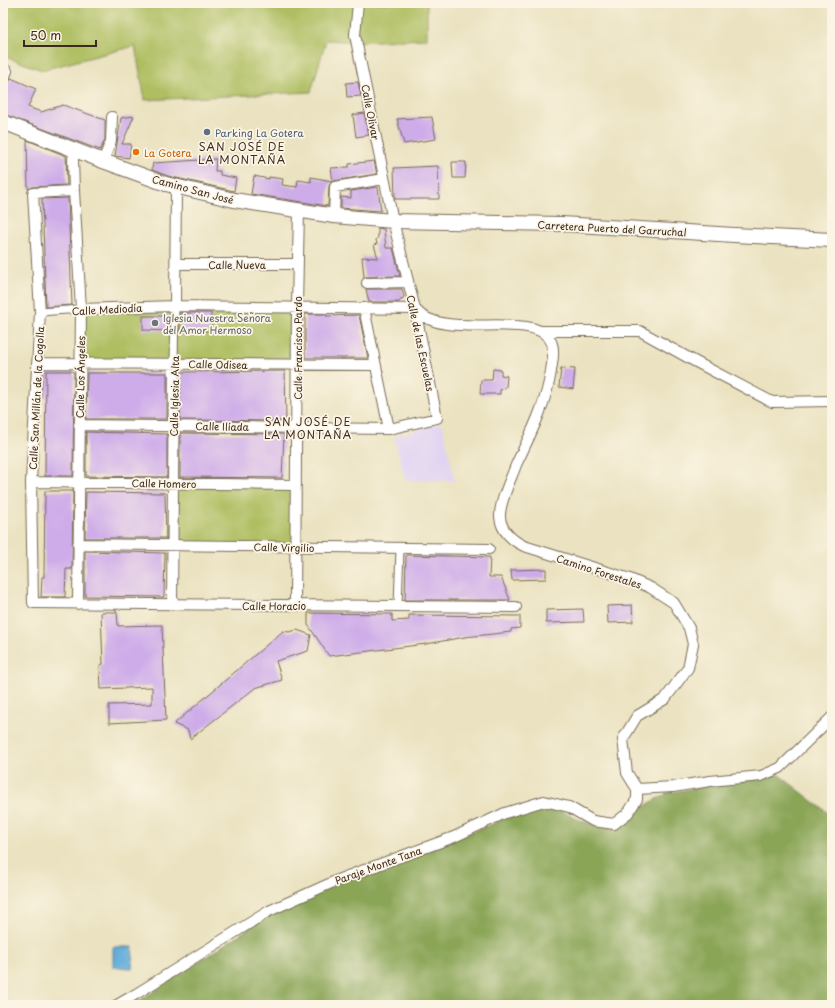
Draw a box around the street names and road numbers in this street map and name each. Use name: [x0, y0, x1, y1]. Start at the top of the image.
street label: Calle Olivar: [358, 83, 384, 141]
street label: Camino San José: [151, 171, 235, 207]
street label: Carretera Puerto del Garruchal: [537, 217, 687, 239]
street label: Calle Nueva: [208, 257, 267, 272]
street label: Calle de las Escuelas: [403, 294, 439, 393]
street label: Calle Francisco Pardo: [290, 296, 305, 400]
street label: Calle Mediodía: [71, 300, 143, 318]
street label: Calle San Millán de la Cogolla: [25, 325, 47, 470]
street label: Calle Los Ángeles: [72, 335, 88, 418]
street label: Calle Iglesia Alta: [166, 355, 182, 437]
street label: Calle Odisea: [188, 356, 249, 372]
street label: Calle Ilíada: [195, 418, 250, 434]
street label: Calle Homero: [131, 475, 197, 491]
street label: Calle Virgilio: [254, 539, 315, 555]
street label: Camino Forestales: [554, 550, 644, 592]
street label: Calle Horacio: [242, 598, 306, 613]
street label: Paraje Monte Tana: [333, 842, 424, 888]

